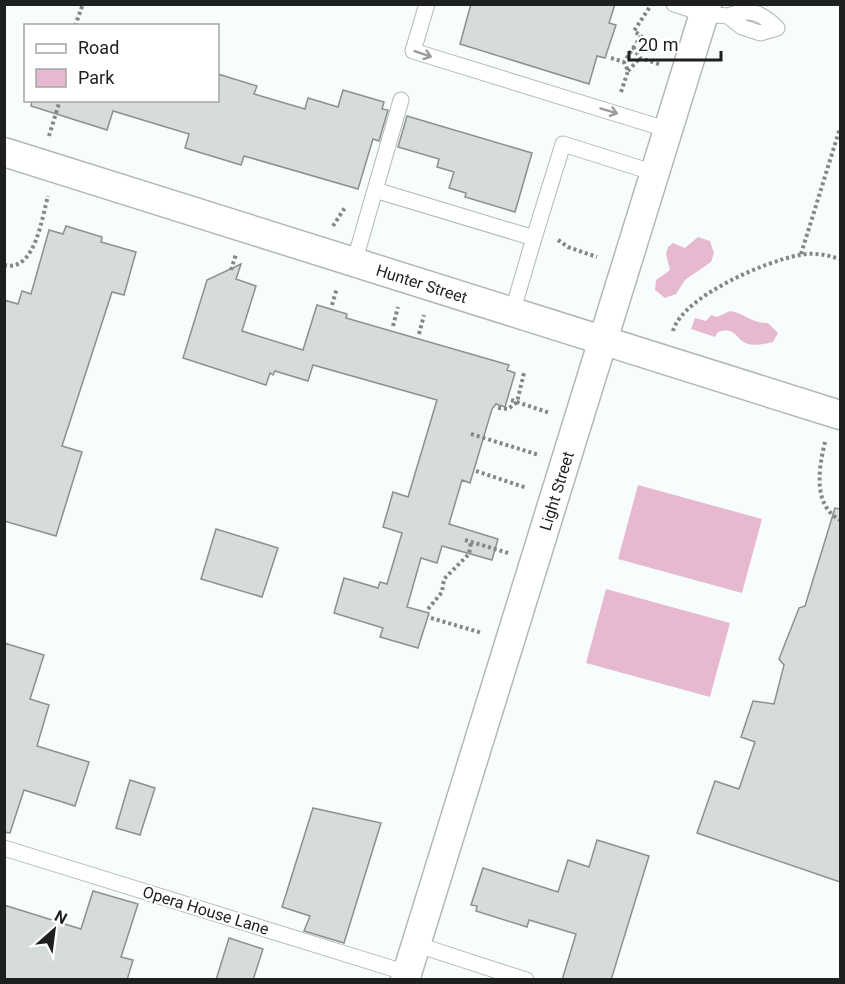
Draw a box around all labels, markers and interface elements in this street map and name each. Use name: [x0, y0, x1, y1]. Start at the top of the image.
legend: [24, 24, 219, 102]
scale bar: [629, 24, 720, 62]
text: 20 m: [638, 34, 678, 55]
text: Road: [78, 37, 119, 58]
one-way arrow: [413, 49, 431, 60]
text: Park: [78, 67, 115, 88]
one-way arrow: [599, 106, 618, 117]
street label: Hunter Street: [374, 261, 470, 307]
street label: Light Street: [536, 449, 578, 533]
street label: Opera House Lane: [140, 882, 271, 939]
north arrow: [24, 900, 84, 960]
text: N: [51, 906, 70, 928]

